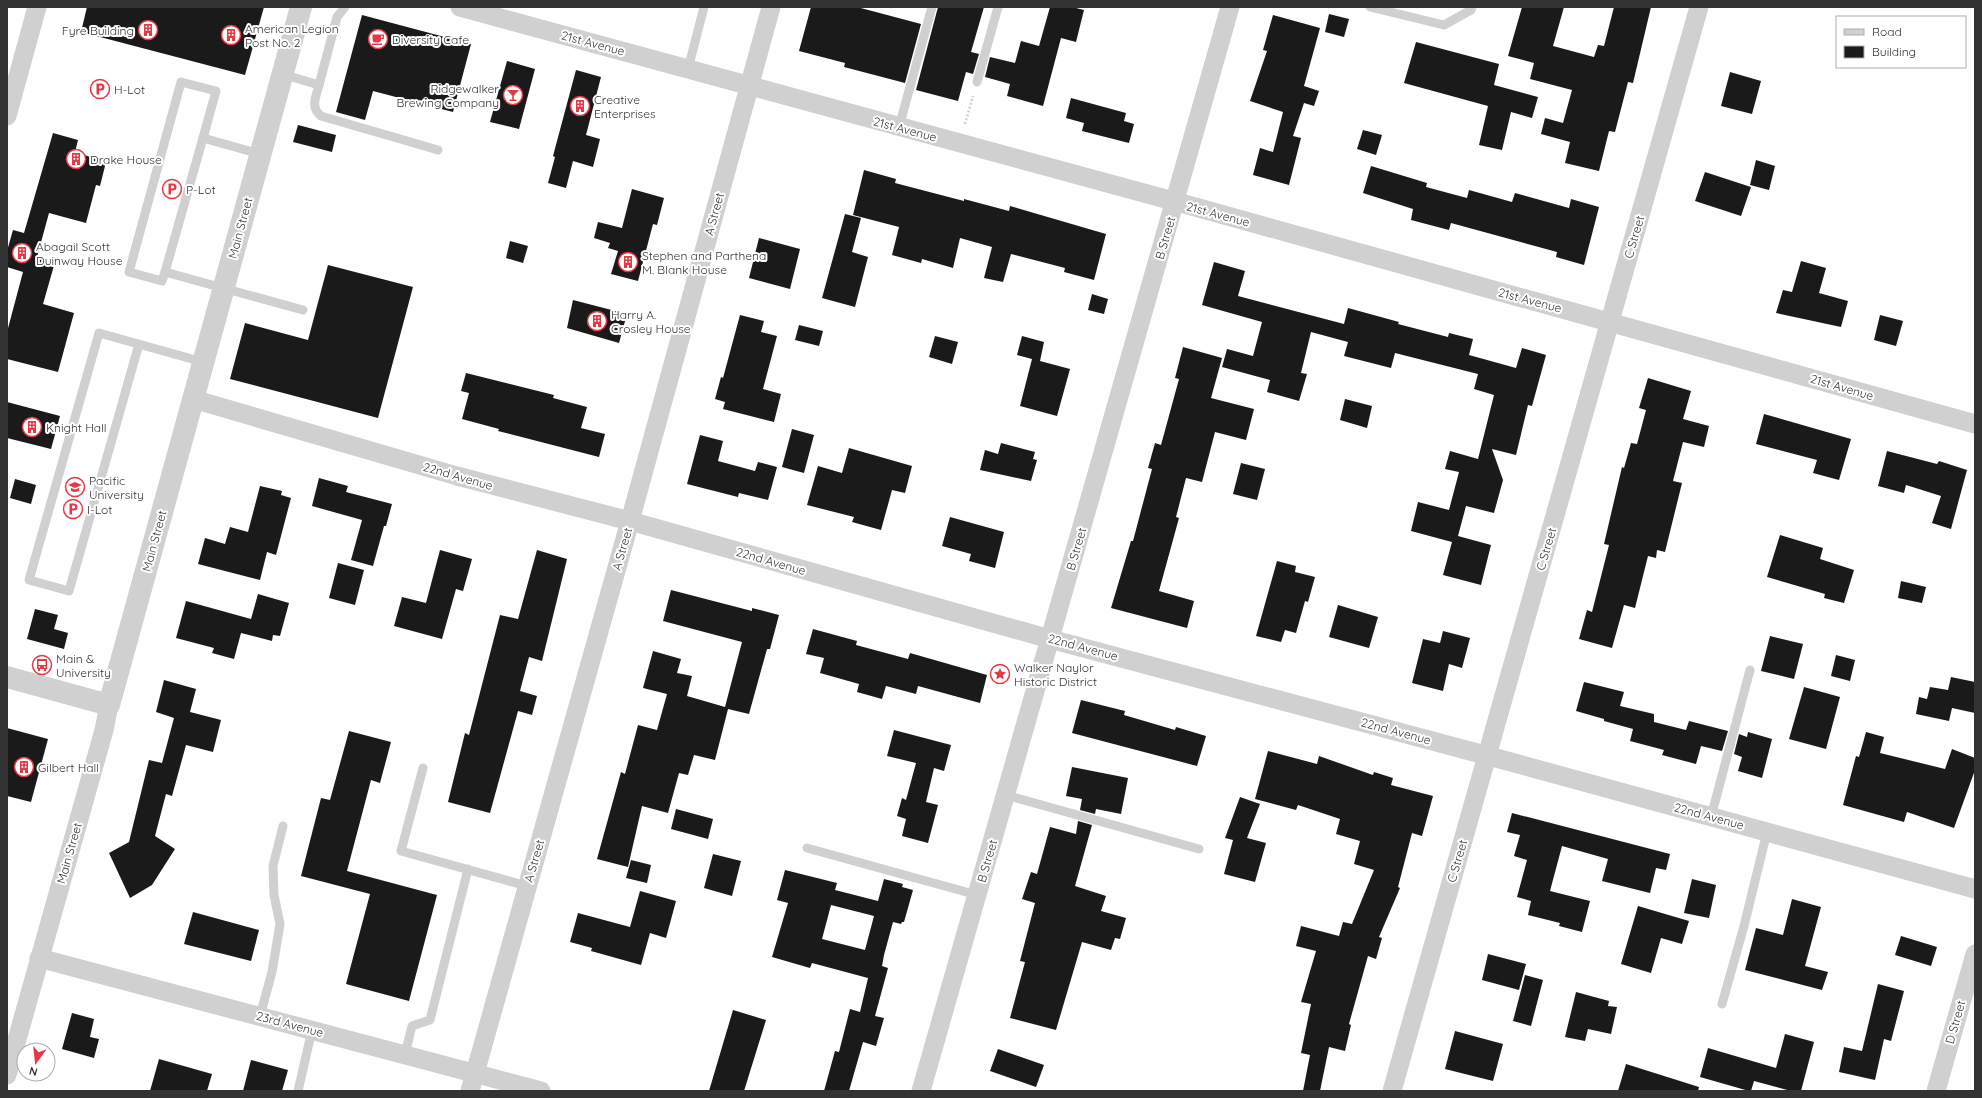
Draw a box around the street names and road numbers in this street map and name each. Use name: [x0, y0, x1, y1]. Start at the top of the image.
street label: 21st Avenue: [560, 27, 627, 59]
street label: 21st Avenue: [872, 113, 939, 145]
street label: A Street: [701, 191, 727, 237]
street label: Main Street: [225, 196, 255, 260]
street label: 21st Avenue: [1185, 198, 1252, 230]
street label: C Street: [1621, 214, 1647, 260]
street label: B Street: [1152, 215, 1178, 261]
street label: 21st Avenue: [1497, 284, 1564, 316]
street label: 21st Avenue: [1809, 371, 1876, 403]
street label: 22nd Avenue: [421, 459, 495, 493]
street label: Main Street: [139, 509, 169, 573]
street label: A Street: [609, 526, 635, 572]
street label: B Street: [1063, 526, 1089, 572]
street label: C Street: [1533, 526, 1559, 572]
street label: 22nd Avenue: [734, 544, 808, 578]
street label: 22nd Avenue: [1046, 630, 1120, 664]
street label: 22nd Avenue: [1359, 714, 1433, 748]
street label: 22nd Avenue: [1672, 799, 1746, 833]
street label: Main Street: [53, 821, 85, 885]
street label: A Street: [521, 838, 547, 884]
street label: B Street: [974, 838, 1000, 884]
street label: C Street: [1444, 838, 1470, 884]
street label: D Street: [1942, 998, 1968, 1046]
street label: 23rd Avenue: [255, 1008, 325, 1040]

